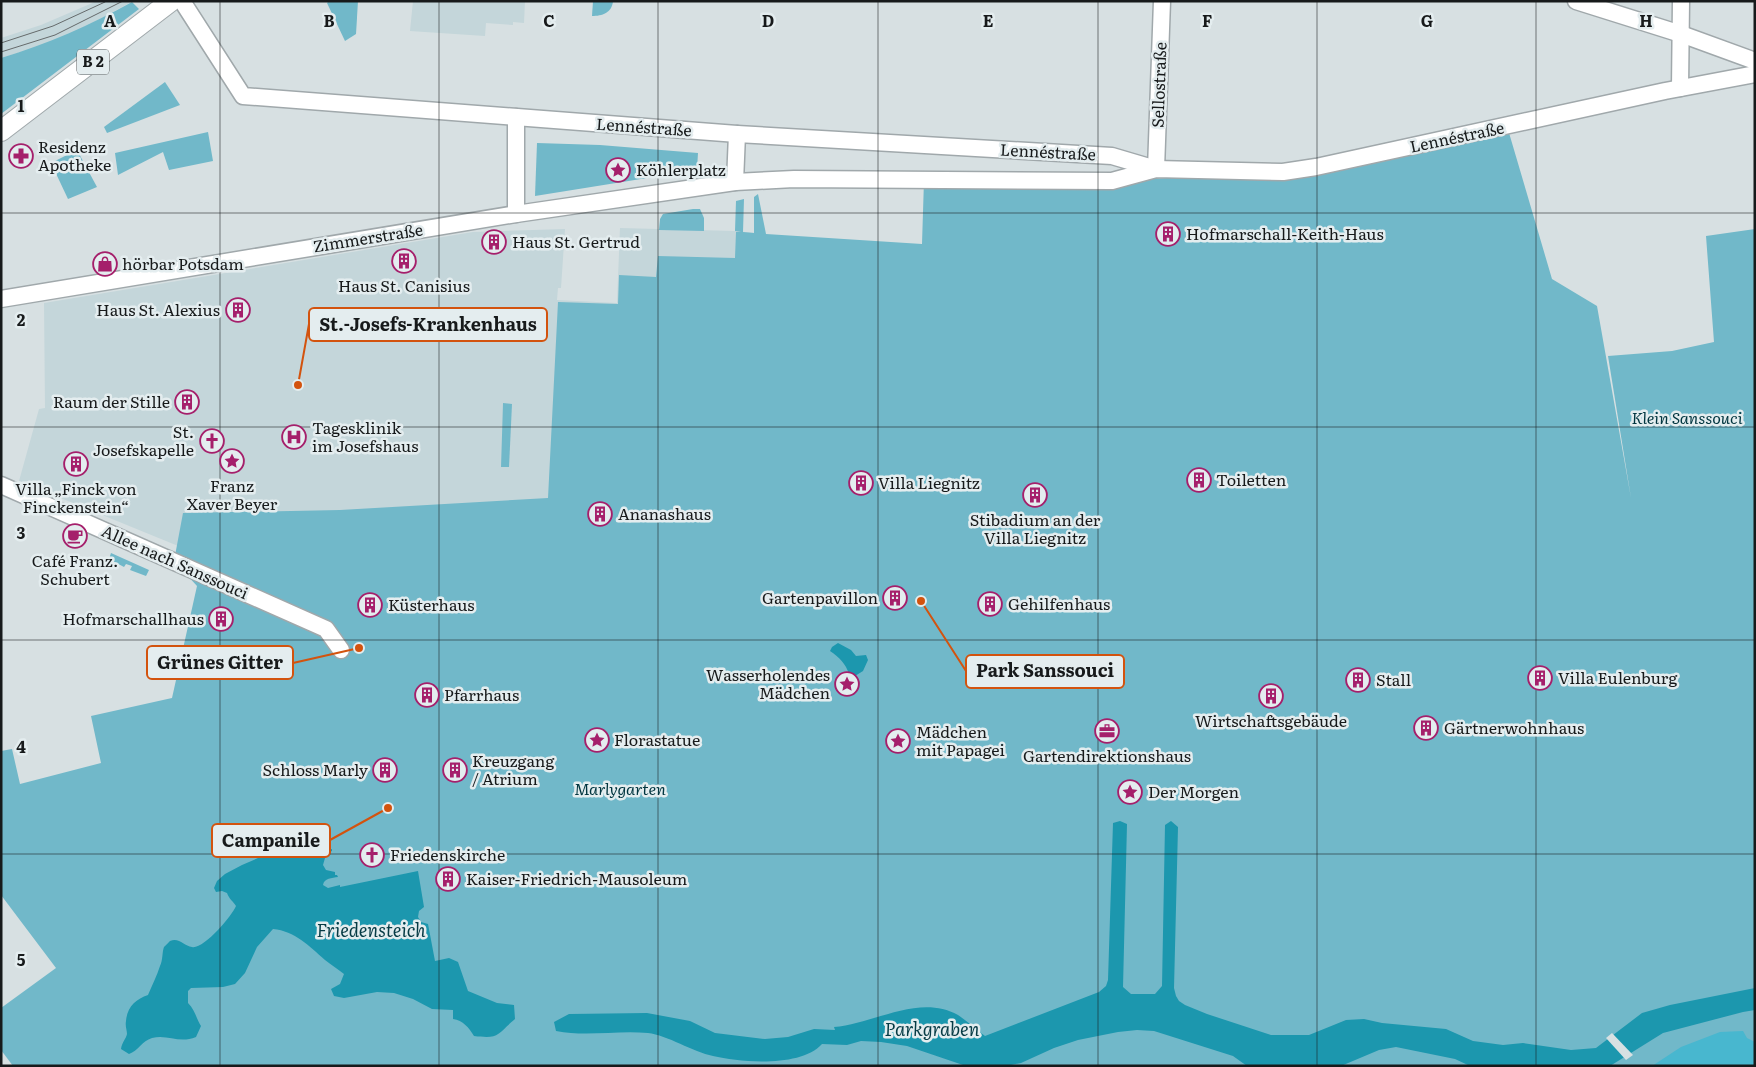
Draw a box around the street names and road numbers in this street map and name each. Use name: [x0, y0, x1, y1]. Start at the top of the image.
street label: Sellostraße: [1145, 42, 1171, 128]
road number: B 2: [77, 50, 109, 74]
street label: Lennéstraße: [595, 111, 693, 141]
street label: Lennéstraße: [1407, 114, 1506, 158]
street label: Lennéstraße: [1000, 137, 1097, 165]
street label: Zimmerstraße: [311, 216, 424, 258]
street label: Allee nach Sanssouci: [98, 518, 253, 604]

